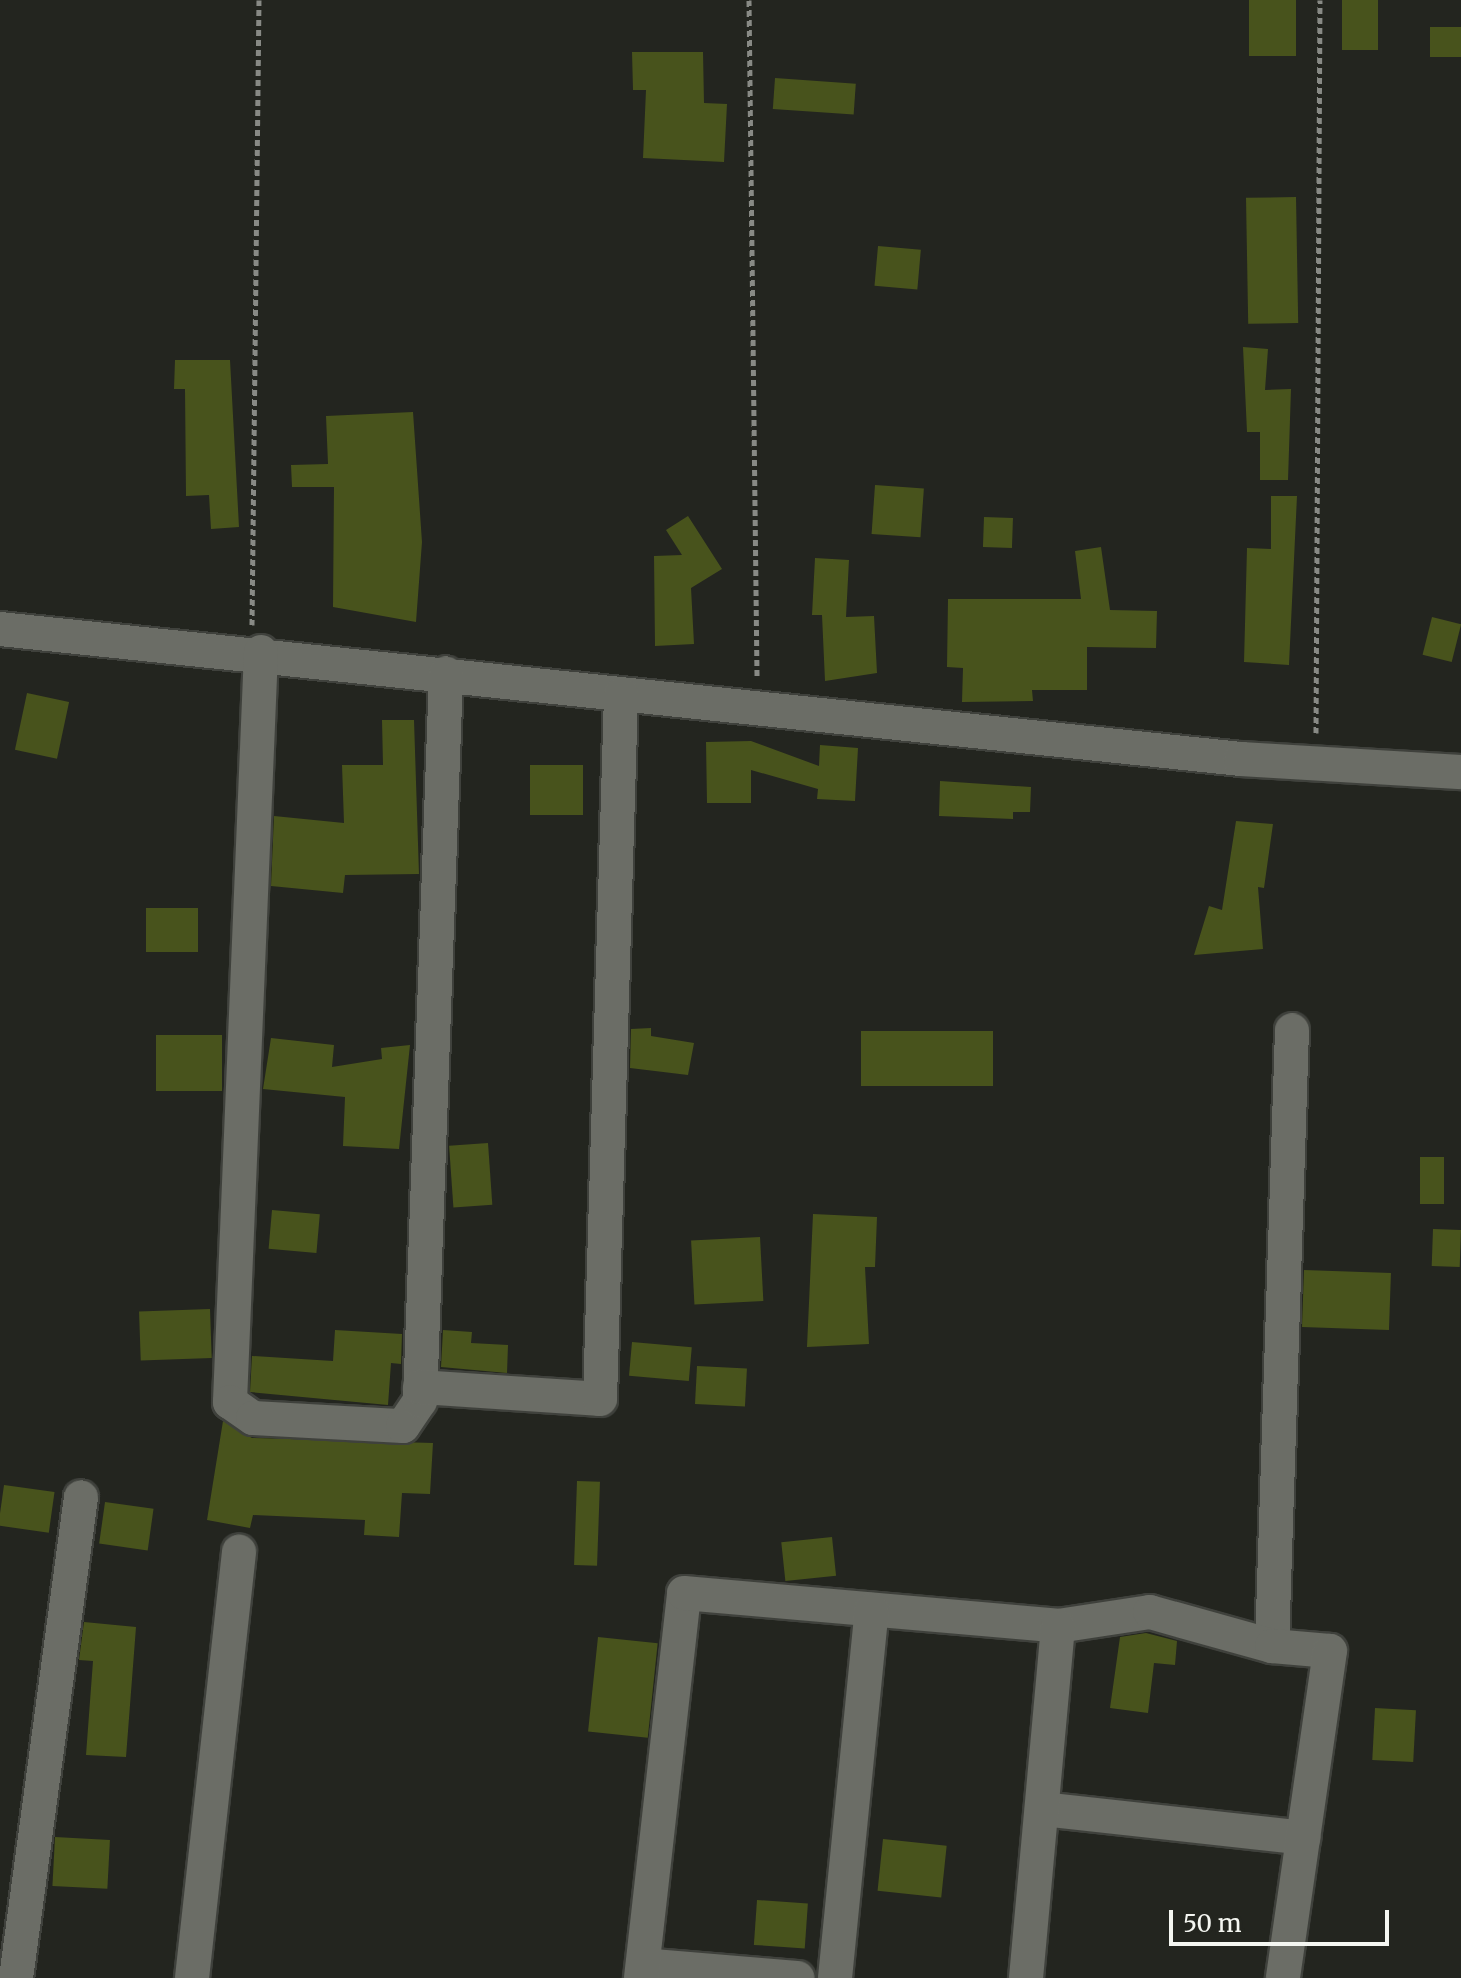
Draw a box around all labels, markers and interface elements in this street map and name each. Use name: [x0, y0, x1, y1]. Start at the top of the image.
scale bar: [1173, 1894, 1393, 1944]
text: 50 m: [1183, 1908, 1242, 1939]

